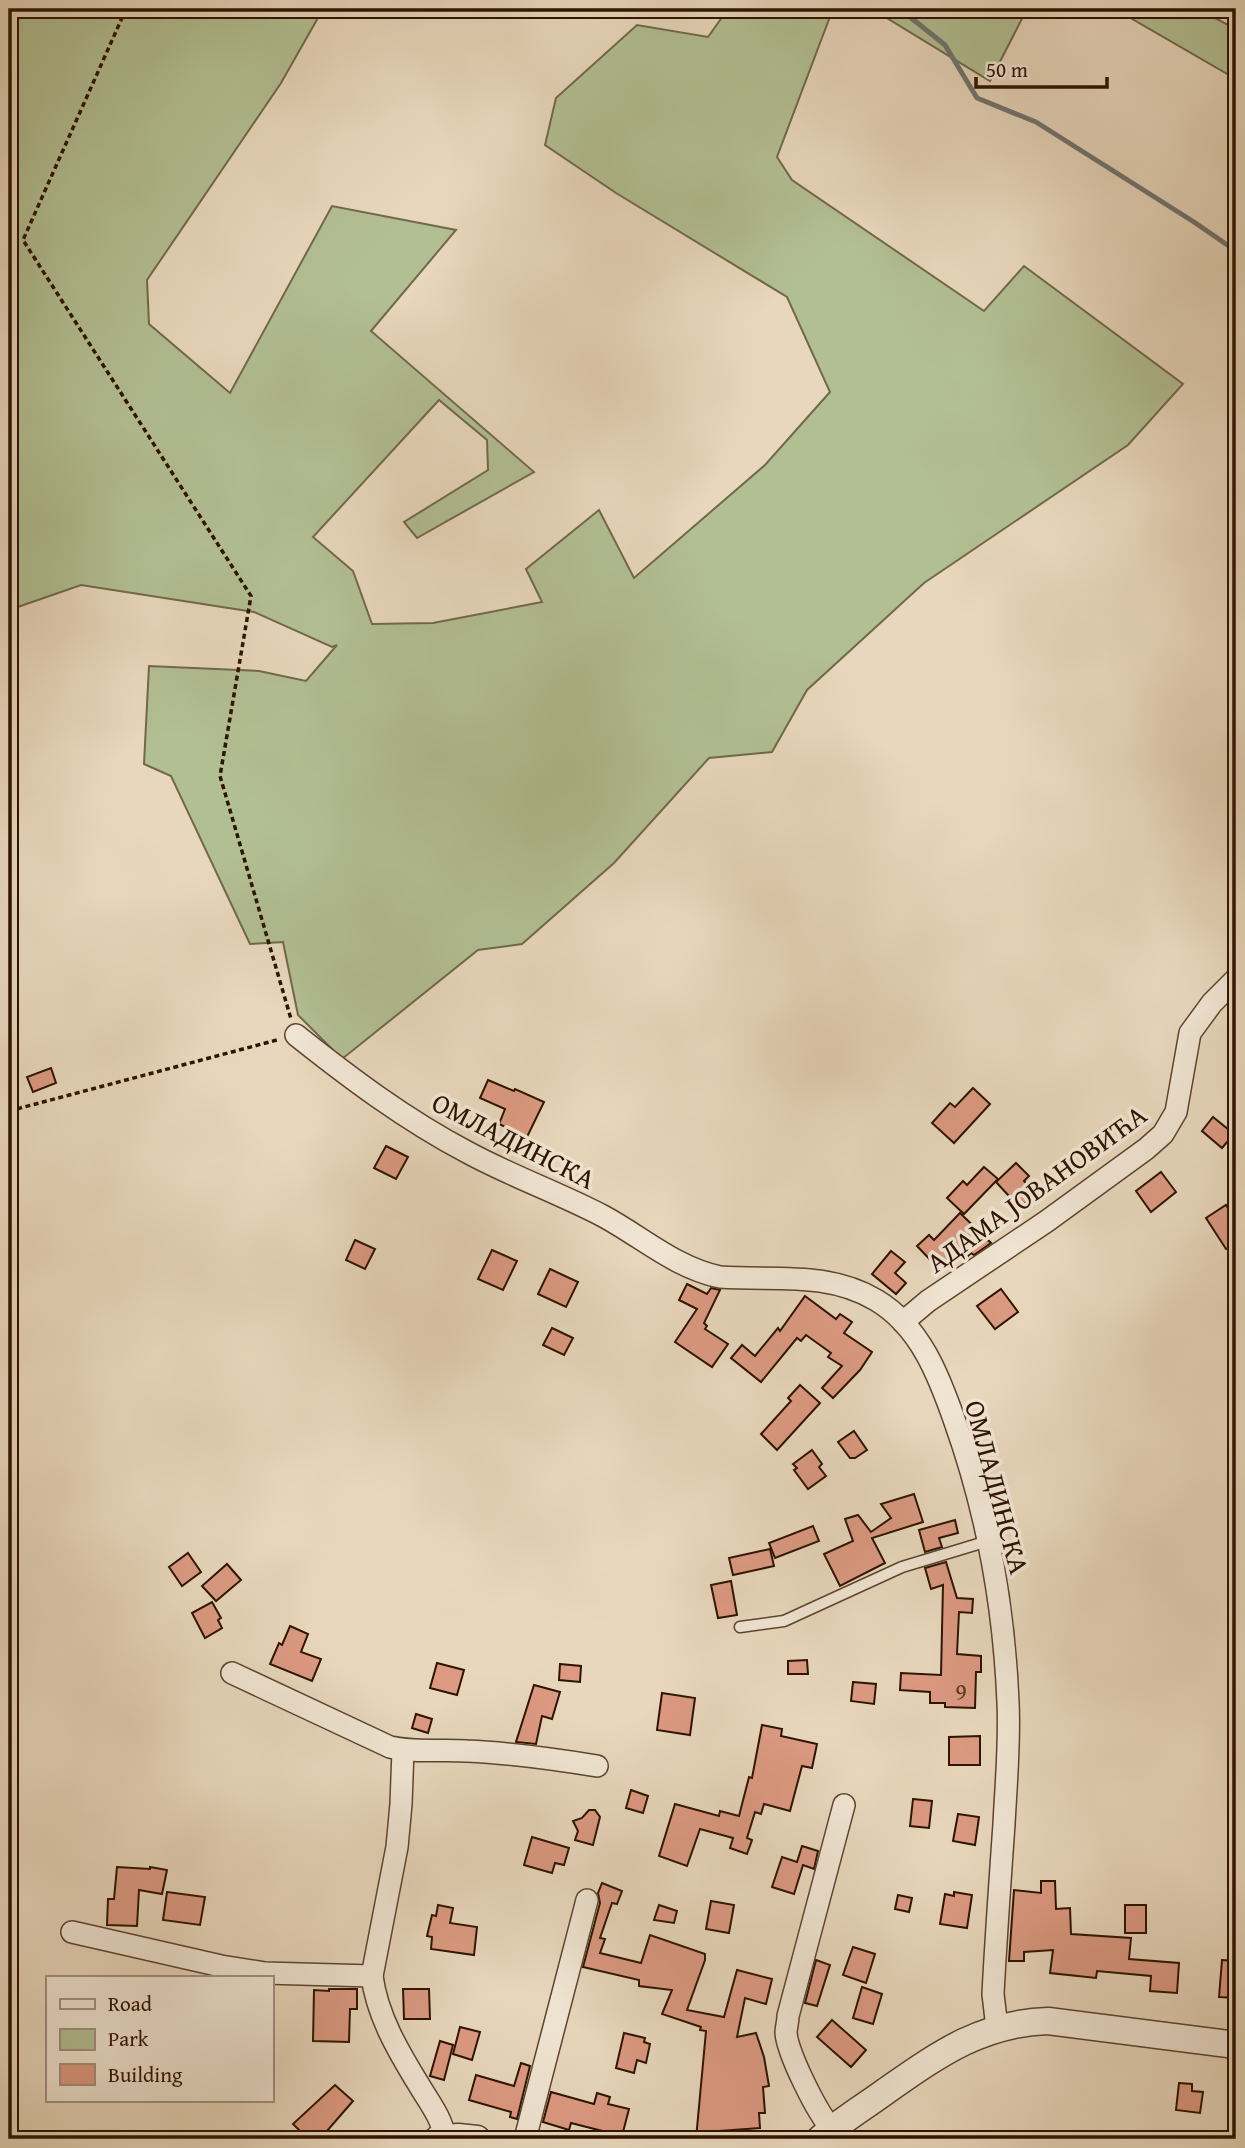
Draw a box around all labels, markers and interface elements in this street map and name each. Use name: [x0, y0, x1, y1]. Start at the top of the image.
scale bar: [976, 46, 1107, 90]
text: 50 m: [986, 54, 1028, 85]
street label: ОМЛАДИНСКА: [425, 1081, 603, 1199]
street label: АДАМА ЈОВАНОВИЋА: [917, 1094, 1155, 1282]
street label: ОМЛАДИНСКА: [955, 1395, 1041, 1579]
house number: 9: [955, 1673, 967, 1708]
legend: [46, 1976, 273, 2102]
text: Road: [108, 1988, 153, 2019]
text: Park: [108, 2023, 149, 2054]
text: Building: [108, 2059, 183, 2090]

